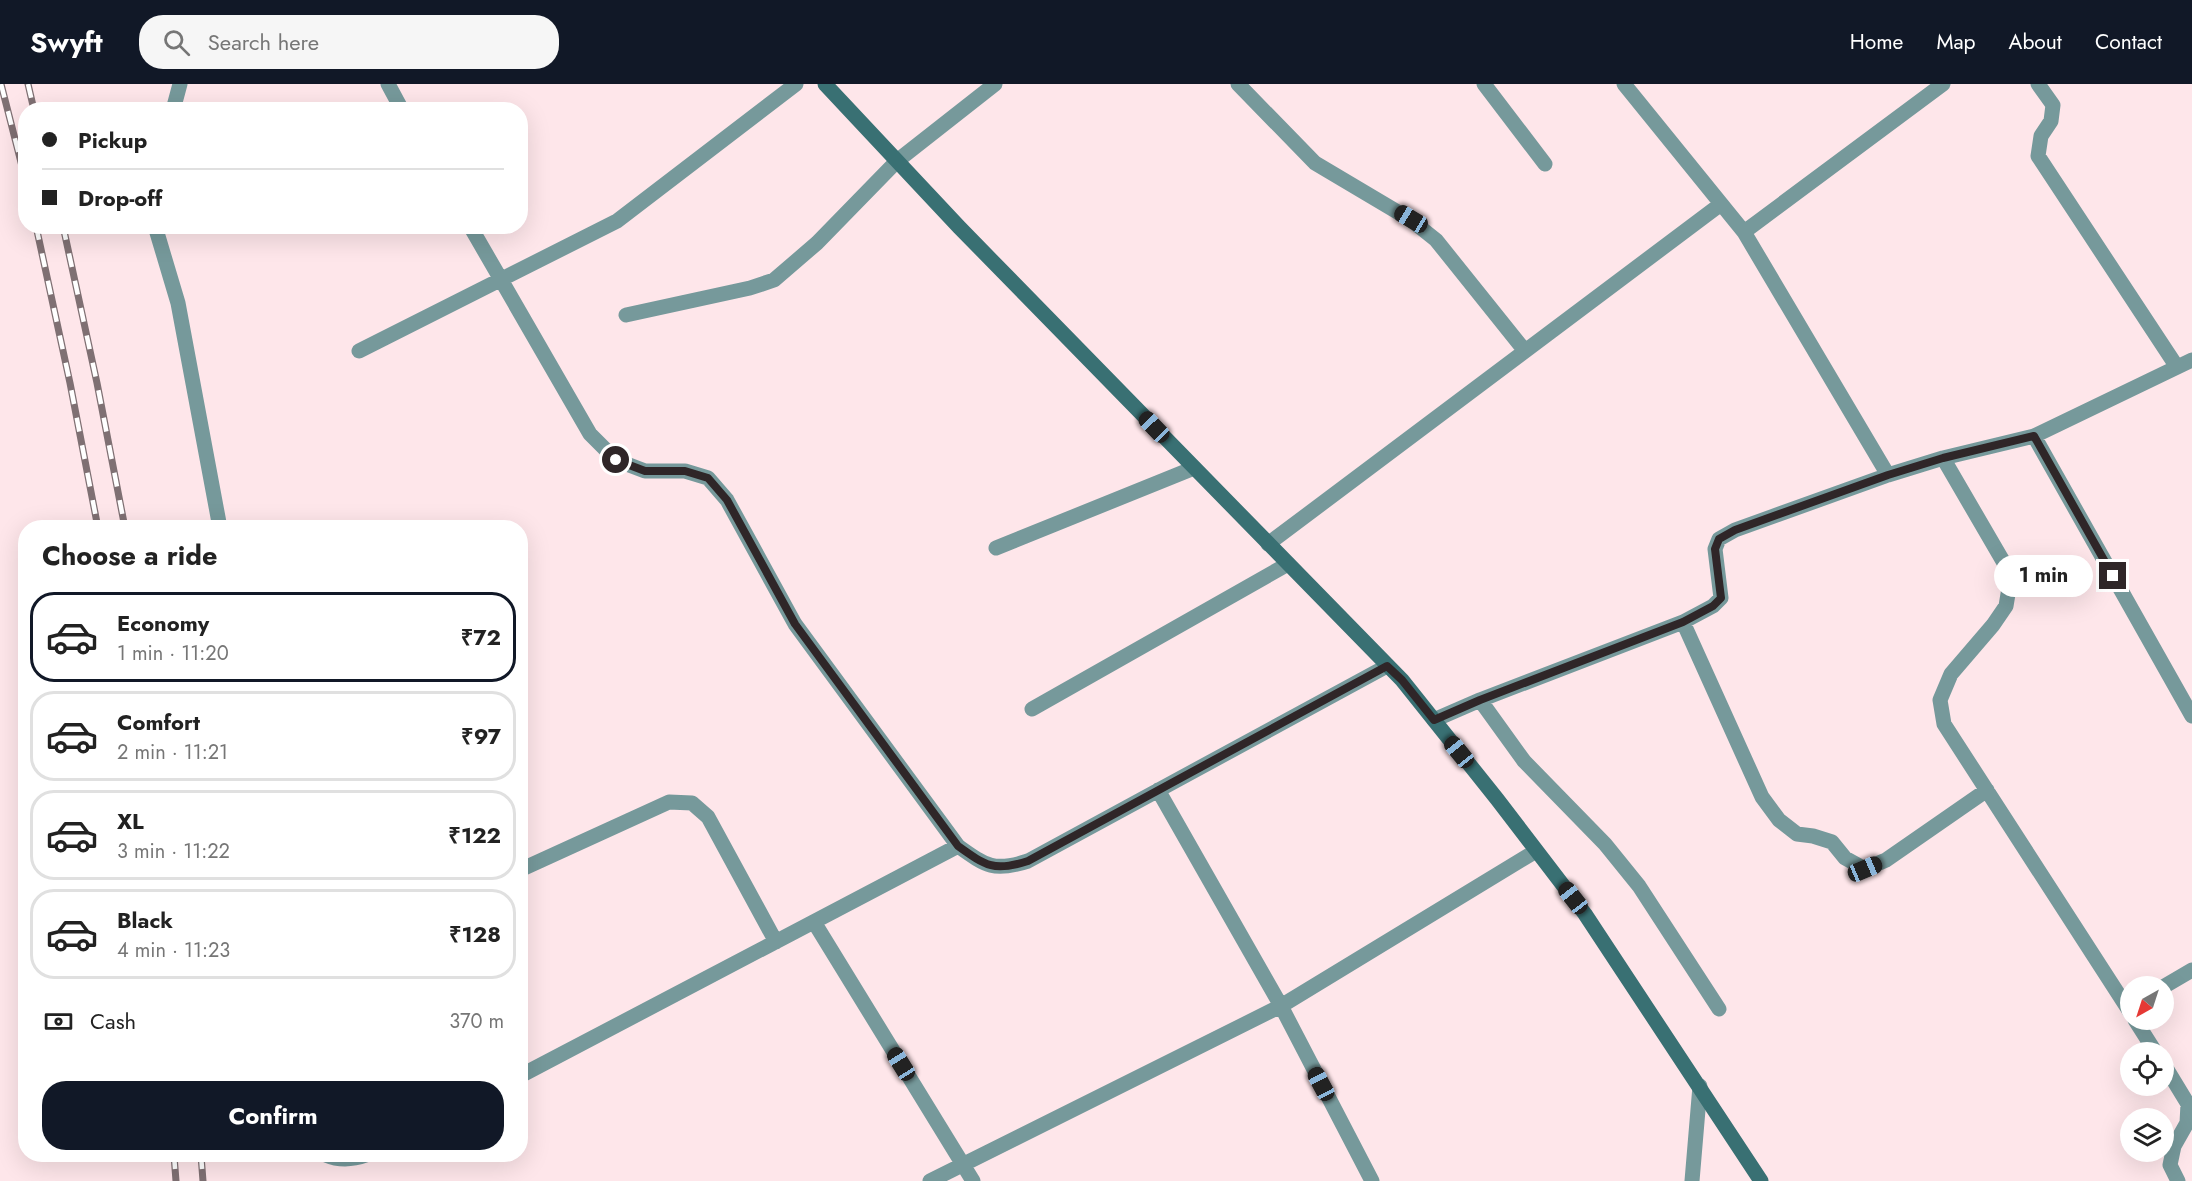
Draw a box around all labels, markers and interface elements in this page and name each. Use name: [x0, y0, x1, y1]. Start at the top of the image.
search box: [139, 15, 559, 69]
text: Swyft: [30, 22, 103, 63]
icon: search: [160, 26, 193, 59]
text: Search here: [208, 26, 319, 58]
text: Home: [1850, 27, 1903, 57]
text: Map: [1936, 27, 1976, 57]
text: About: [2009, 27, 2062, 57]
text: Contact: [2095, 27, 2162, 57]
text: Pickup: [78, 124, 147, 156]
text: Drop-off: [78, 182, 162, 214]
car: [1391, 202, 1431, 236]
car: [1135, 408, 1173, 446]
route start: [602, 446, 629, 473]
text: Choose a ride: [42, 536, 217, 575]
callout: 1 min: [1993, 555, 2092, 597]
text: 1 min: [2019, 561, 2068, 590]
route end: [2099, 562, 2126, 589]
text: Economy: [117, 607, 209, 639]
icon: car: [45, 610, 99, 664]
text: ₹72: [461, 621, 501, 653]
text: 1 min · 11:20: [117, 639, 229, 668]
text: Comfort: [117, 706, 200, 738]
icon: car: [45, 709, 99, 763]
text: ₹97: [461, 720, 501, 752]
car: [1441, 732, 1477, 772]
text: 2 min · 11:21: [117, 738, 228, 767]
text: XL: [117, 805, 144, 837]
icon: car: [45, 808, 99, 862]
text: ₹122: [448, 819, 501, 851]
text: 3 min · 11:22: [117, 837, 230, 866]
car: [1845, 854, 1885, 884]
car: [1555, 878, 1591, 918]
text: Black: [117, 904, 173, 936]
icon: car: [45, 907, 99, 961]
text: ₹128: [449, 918, 501, 950]
text: 4 min · 11:23: [117, 936, 230, 965]
north arrow: [2120, 976, 2174, 1030]
map controls: [2120, 976, 2174, 1162]
icon: cash: [42, 1005, 75, 1038]
text: Cash: [90, 1005, 136, 1037]
text: 370 m: [449, 1007, 504, 1036]
button: locate: [2120, 1042, 2174, 1096]
car: [884, 1044, 918, 1084]
car: [1305, 1064, 1337, 1104]
button: Confirm: [42, 1081, 504, 1150]
button: layers: [2120, 1108, 2174, 1162]

